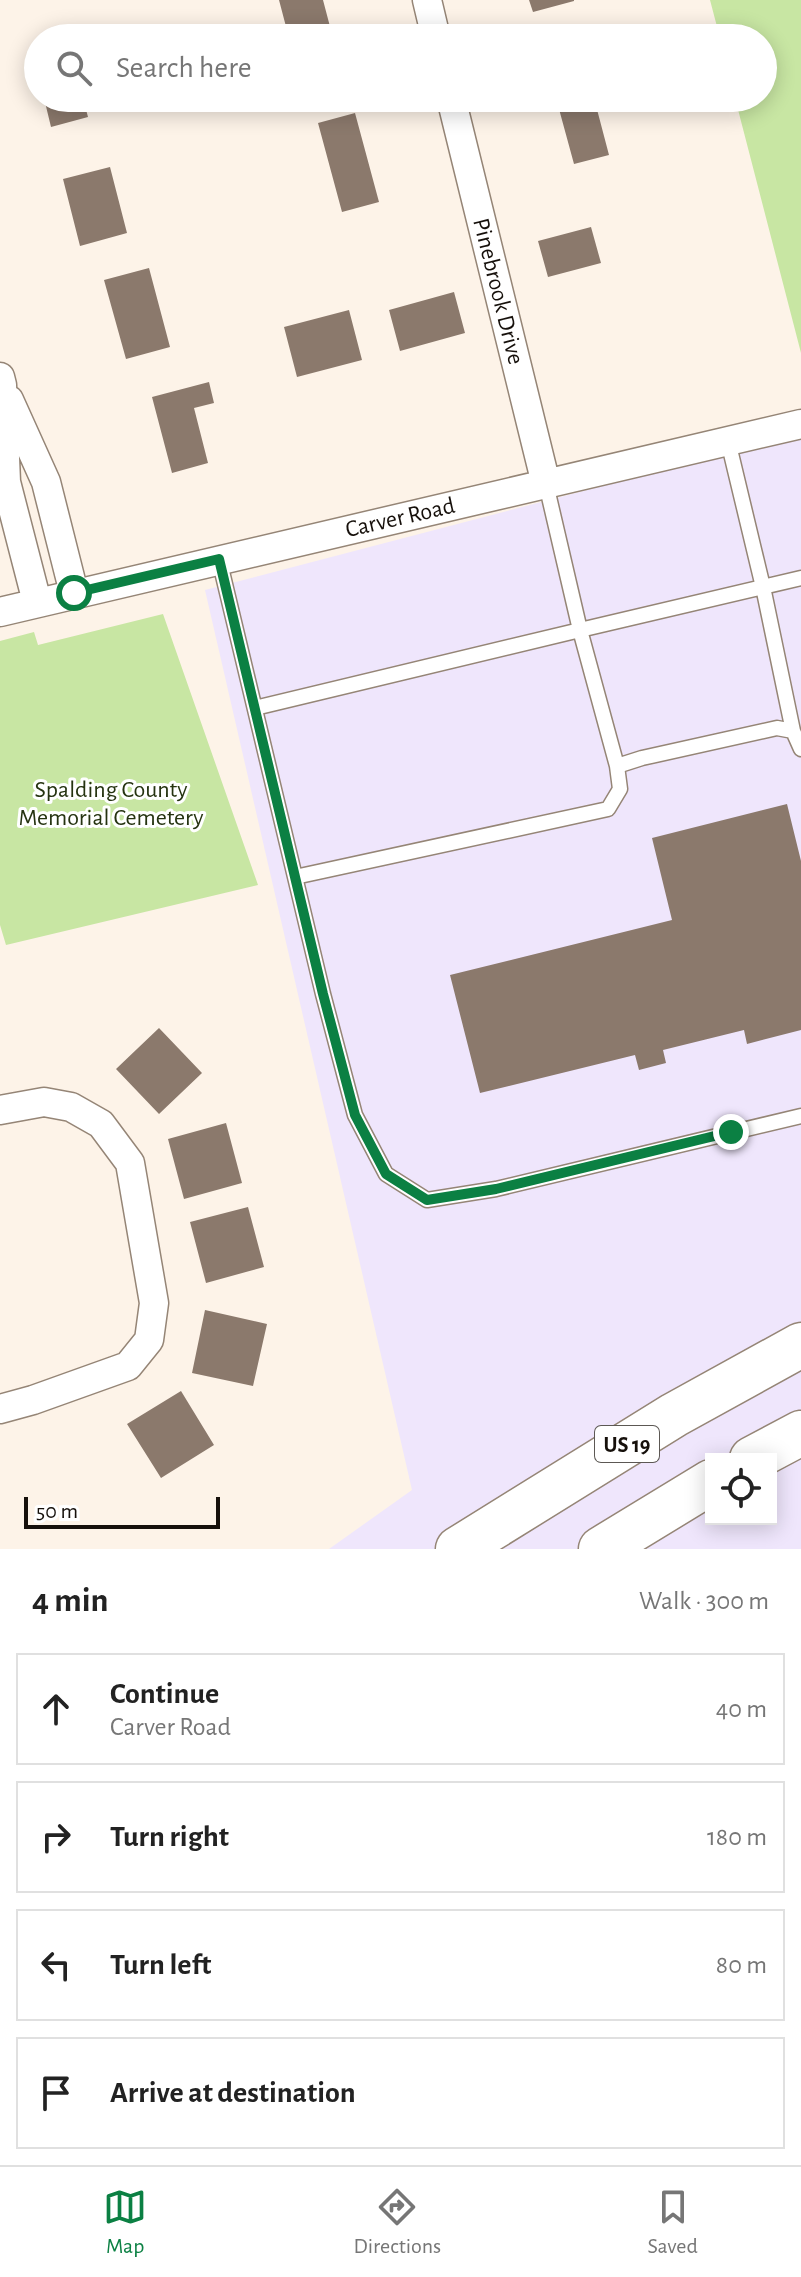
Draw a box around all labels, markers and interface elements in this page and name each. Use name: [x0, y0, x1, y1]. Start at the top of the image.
search box: [24, 24, 777, 112]
icon: search: [52, 46, 96, 90]
text: Search here: [116, 53, 252, 83]
street label: Pinebrook Drive: [468, 216, 528, 367]
street label: Carver Road: [343, 494, 457, 542]
route start: [56, 575, 92, 611]
park label: Spalding County Memorial Cemetery: [19, 778, 203, 830]
route end: [713, 1114, 749, 1150]
road number: US 19: [595, 1426, 659, 1462]
map controls: [705, 1453, 777, 1525]
button: locate: [705, 1453, 777, 1525]
scale bar: [24, 1493, 220, 1529]
text: 50 m: [36, 1500, 78, 1522]
text: 4 min: [32, 1584, 109, 1618]
text: Walk · 300 m: [639, 1588, 769, 1614]
text: Continue: [110, 1679, 219, 1709]
icon: ahead: [34, 1687, 78, 1731]
text: 40 m: [716, 1696, 767, 1722]
text: Carver Road: [110, 1714, 231, 1740]
icon: right: [34, 1815, 78, 1859]
text: Turn right: [110, 1822, 229, 1852]
text: 180 m: [707, 1824, 767, 1850]
icon: left: [34, 1943, 78, 1987]
text: Turn left: [110, 1950, 211, 1980]
text: 80 m: [716, 1952, 767, 1978]
icon: arrive: [34, 2071, 78, 2115]
text: Arrive at destination: [110, 2078, 356, 2108]
tab: Map: [103, 2185, 147, 2259]
tab: Directions: [353, 2185, 441, 2259]
tab: Saved: [647, 2185, 698, 2259]

